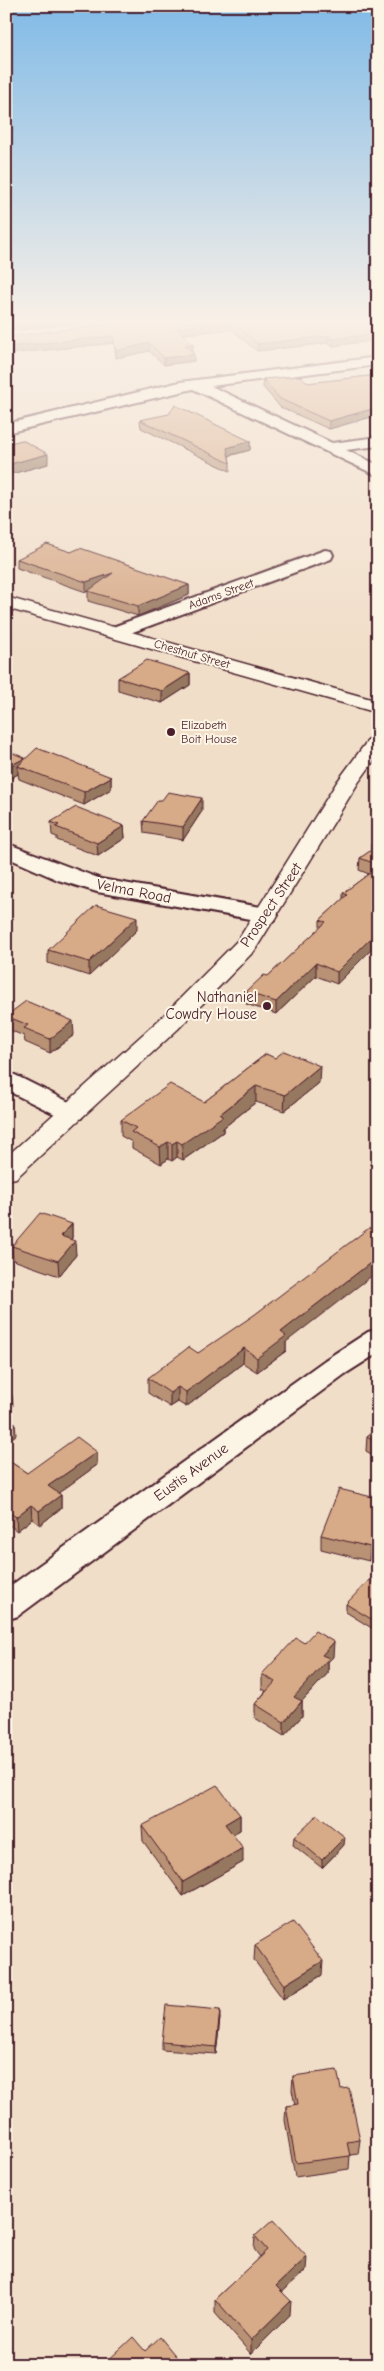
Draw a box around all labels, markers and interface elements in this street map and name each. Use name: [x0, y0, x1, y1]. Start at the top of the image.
street label: Adams Street: [186, 576, 256, 612]
street label: Chestnut Street: [152, 636, 232, 672]
place label: Elizabeth Boit House: [181, 718, 237, 746]
marker: Elizabeth Boit House: [165, 726, 177, 738]
street label: Prospect Street: [236, 859, 306, 951]
street label: Velma Road: [95, 875, 173, 907]
place label: Nathaniel Cowdry House: [165, 988, 257, 1023]
marker: Nathaniel Cowdry House: [261, 1000, 273, 1012]
street label: Eustis Avenue: [150, 1439, 232, 1505]

